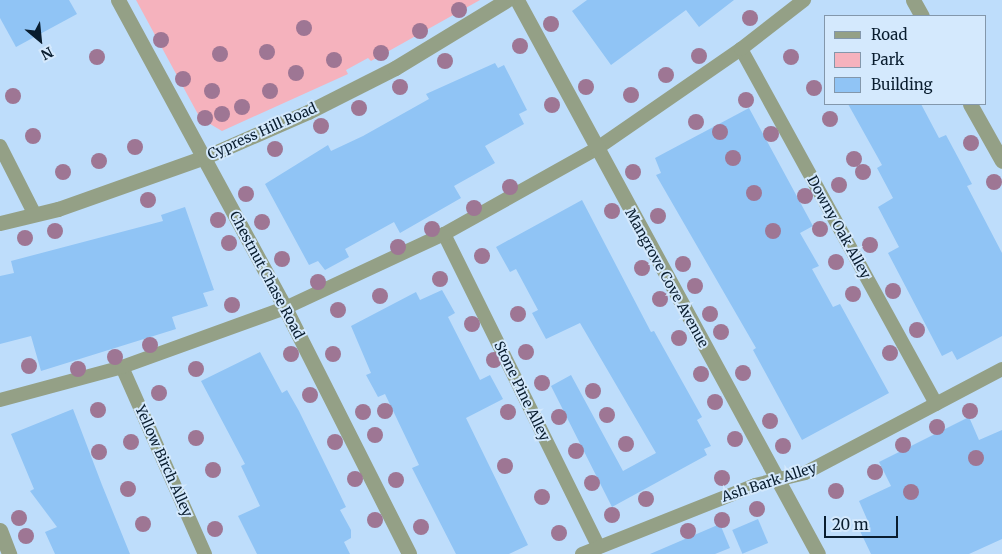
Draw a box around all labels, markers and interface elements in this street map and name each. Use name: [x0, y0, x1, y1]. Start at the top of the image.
north arrow: [15, 15, 65, 65]
legend: [824, 15, 987, 105]
text: Road: [871, 25, 907, 44]
text: N: [38, 43, 56, 64]
text: Park: [871, 50, 904, 69]
text: Building: [871, 75, 933, 94]
street label: Cypress Hill Road: [205, 99, 319, 163]
street label: Downy Oak Alley: [804, 172, 874, 282]
street label: Mangrove Cove Avenue: [622, 206, 712, 350]
street label: Chestnut Chase Road: [226, 208, 308, 342]
street label: Stone Pine Alley: [491, 338, 553, 444]
street label: Yellow Birch Alley: [132, 403, 196, 519]
street label: Ash Bark Alley: [719, 459, 819, 505]
scale bar: [827, 506, 901, 538]
text: 20 m: [832, 515, 869, 534]

